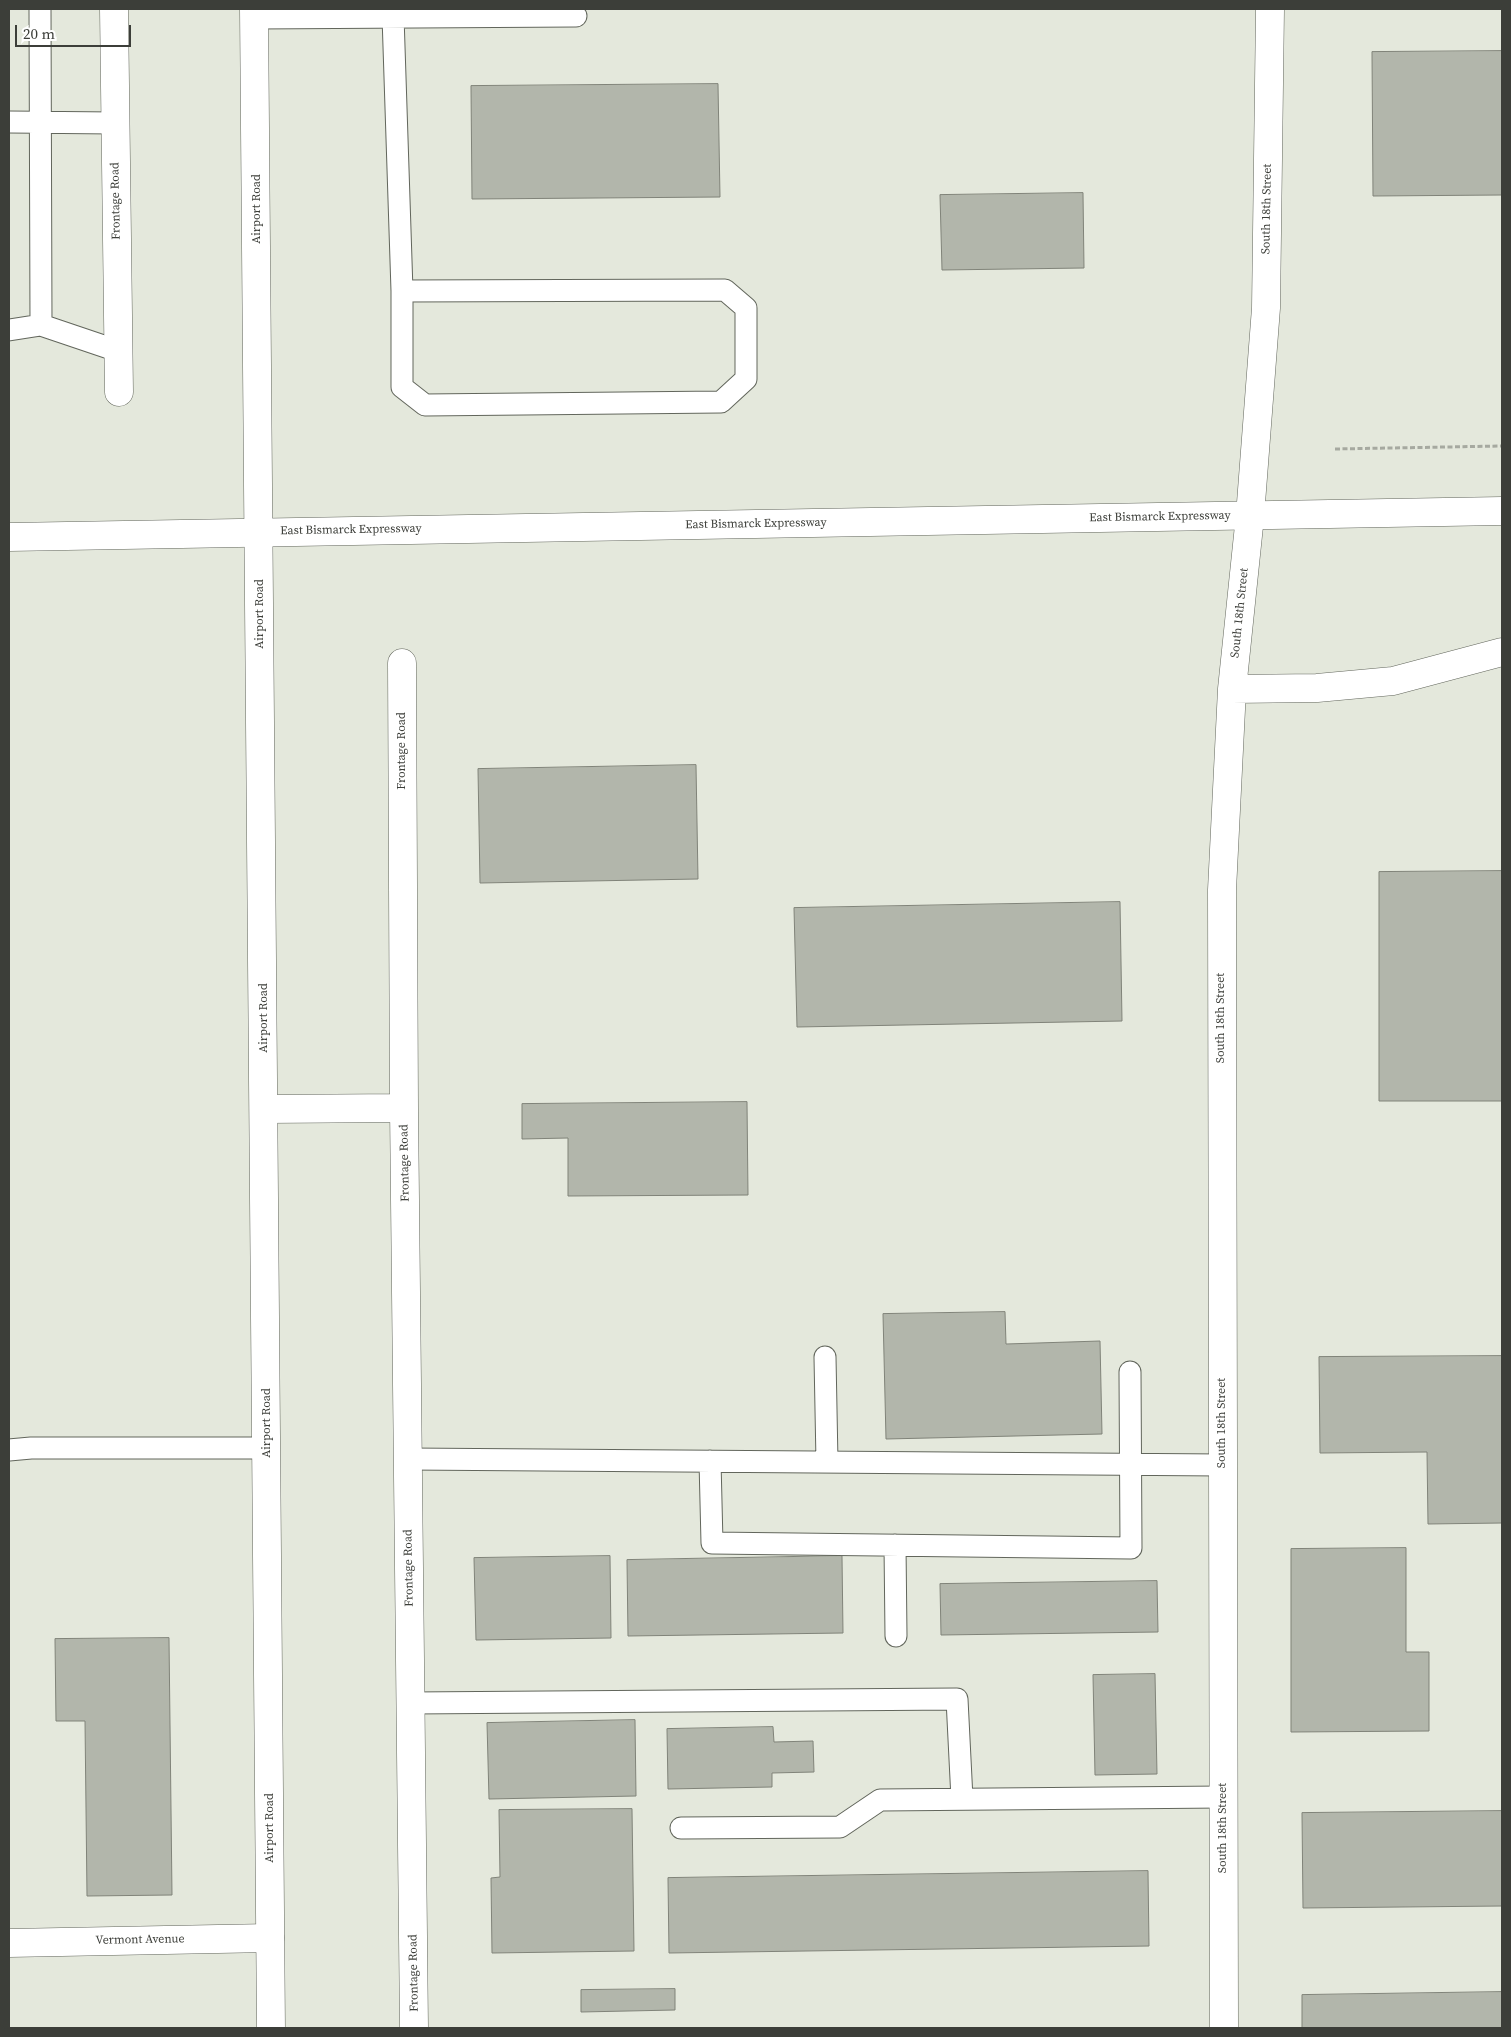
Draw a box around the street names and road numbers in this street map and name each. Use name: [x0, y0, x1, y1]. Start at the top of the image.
street label: Frontage Road: [108, 162, 124, 240]
street label: South 18th Street: [1259, 164, 1275, 254]
street label: Airport Road: [250, 174, 264, 244]
street label: East Bismarck Expressway: [1089, 509, 1231, 525]
street label: East Bismarck Expressway: [685, 516, 827, 532]
street label: East Bismarck Expressway: [280, 522, 422, 538]
street label: South 18th Street: [1228, 567, 1252, 659]
street label: Airport Road: [253, 579, 267, 649]
street label: Frontage Road: [395, 712, 409, 790]
street label: South 18th Street: [1214, 973, 1228, 1063]
street label: Airport Road: [257, 983, 271, 1053]
street label: Frontage Road: [397, 1124, 413, 1202]
street label: South 18th Street: [1215, 1378, 1229, 1468]
street label: Airport Road: [260, 1388, 274, 1458]
street label: Frontage Road: [401, 1529, 417, 1607]
street label: South 18th Street: [1216, 1783, 1230, 1873]
street label: Airport Road: [263, 1793, 277, 1863]
street label: Vermont Avenue: [95, 1932, 185, 1948]
street label: Frontage Road: [406, 1934, 422, 2012]

